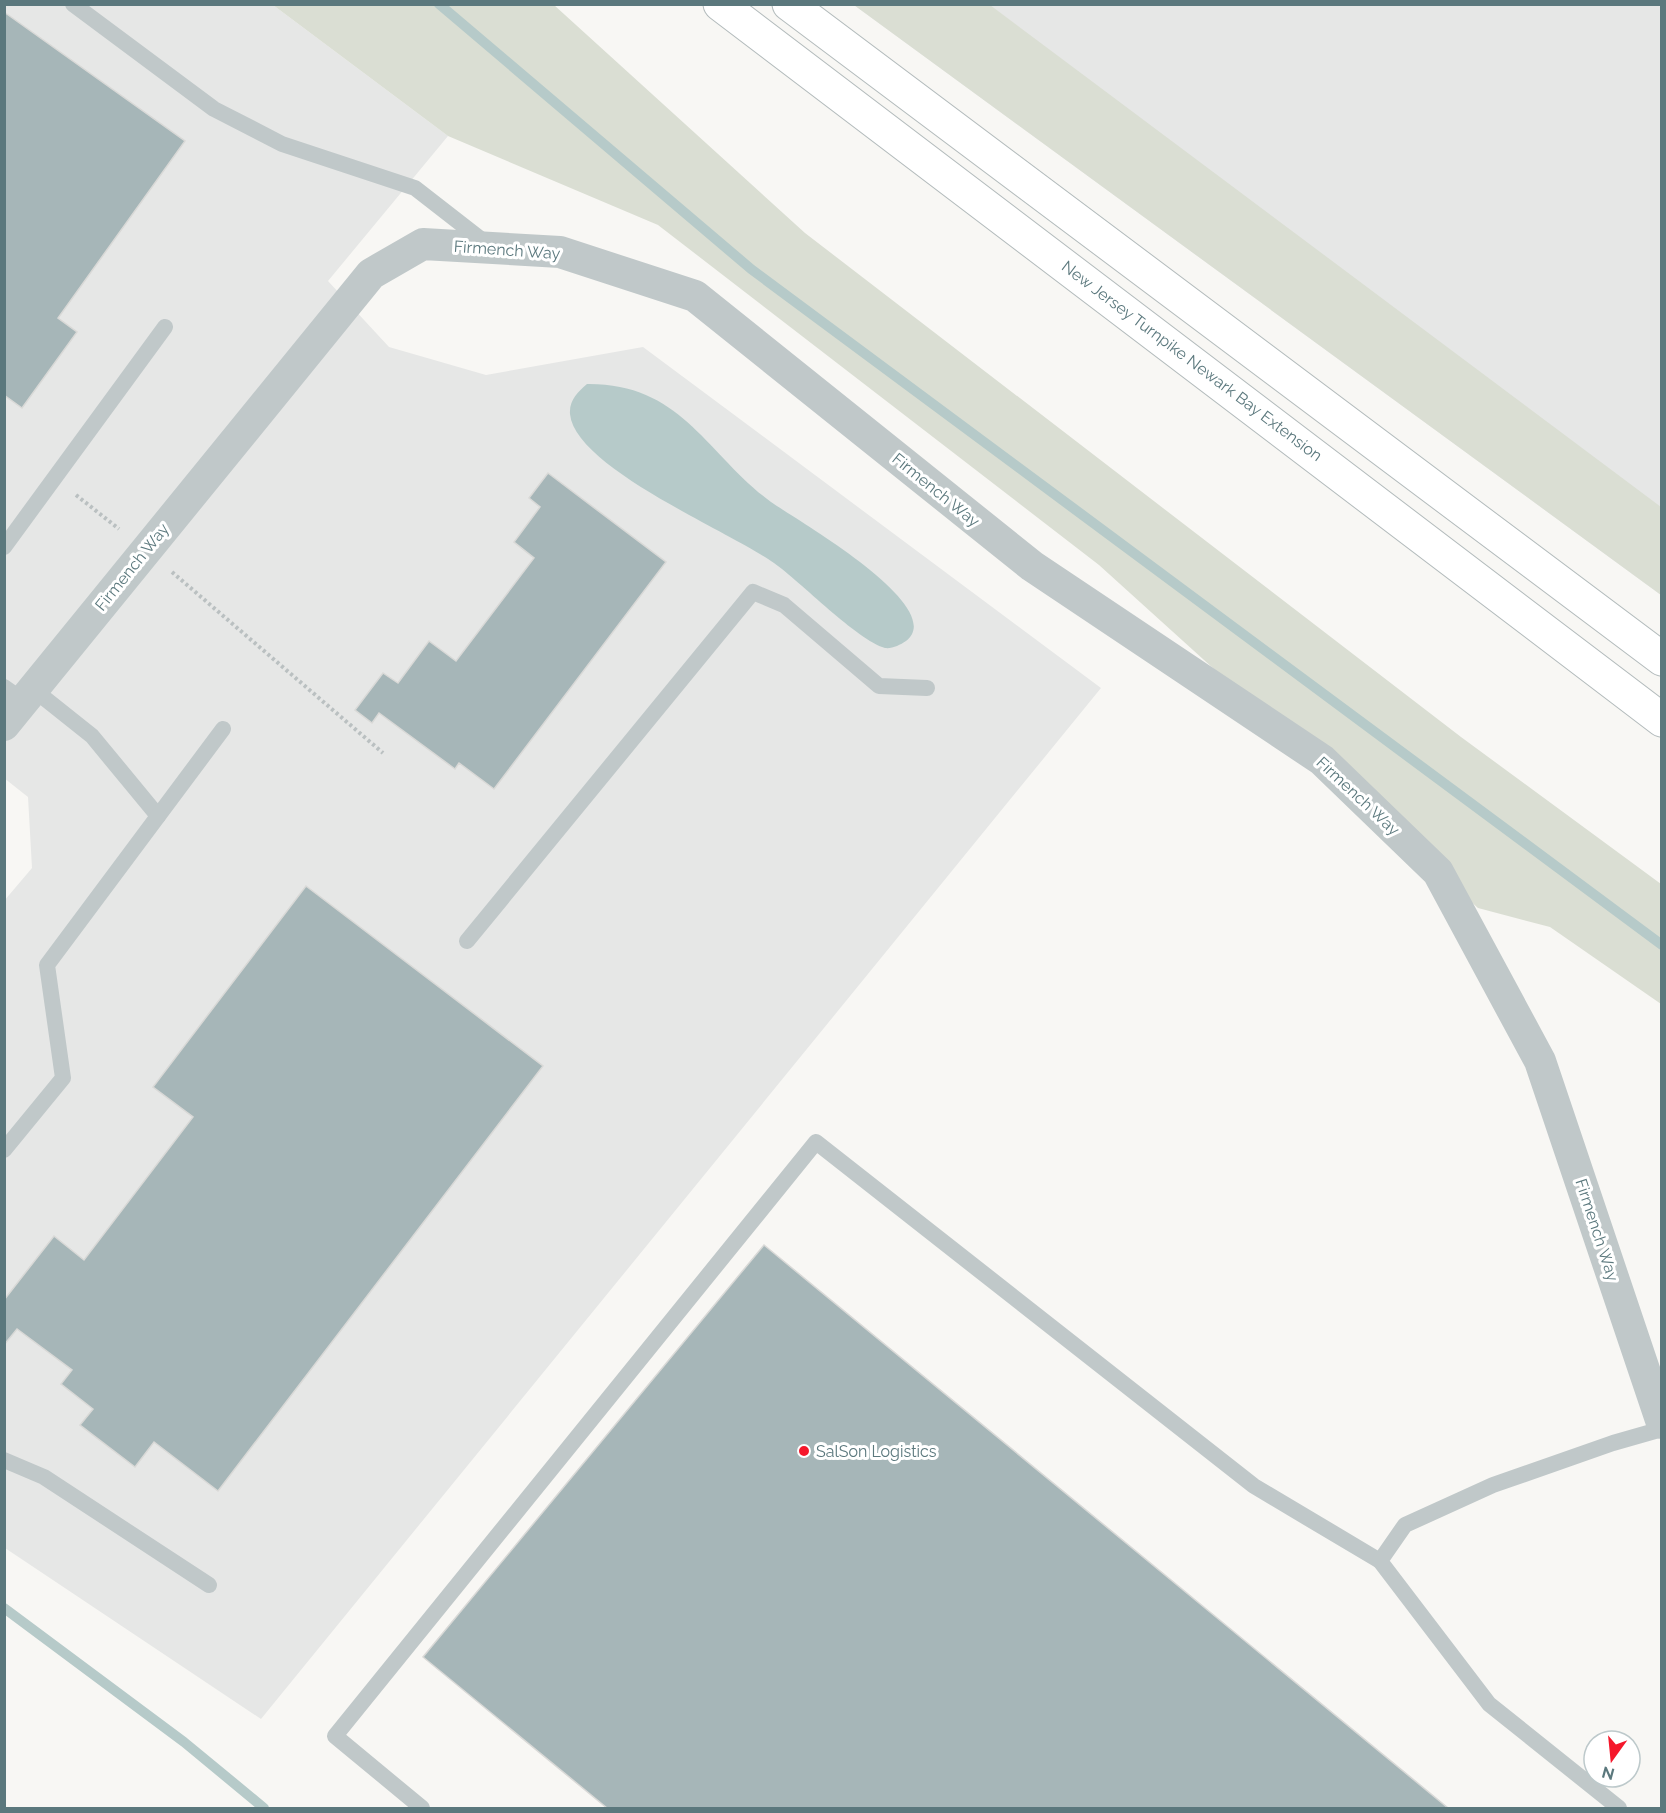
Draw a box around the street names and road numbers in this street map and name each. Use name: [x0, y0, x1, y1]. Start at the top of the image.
street label: Firmench Way: [453, 237, 561, 263]
street label: New Jersey Turnpike Newark Bay Extension: [1058, 257, 1326, 465]
street label: Firmench Way: [889, 449, 984, 531]
street label: Firmench Way: [91, 519, 173, 614]
street label: Firmench Way: [1313, 753, 1404, 840]
street label: Firmench Way: [1571, 1176, 1623, 1284]

